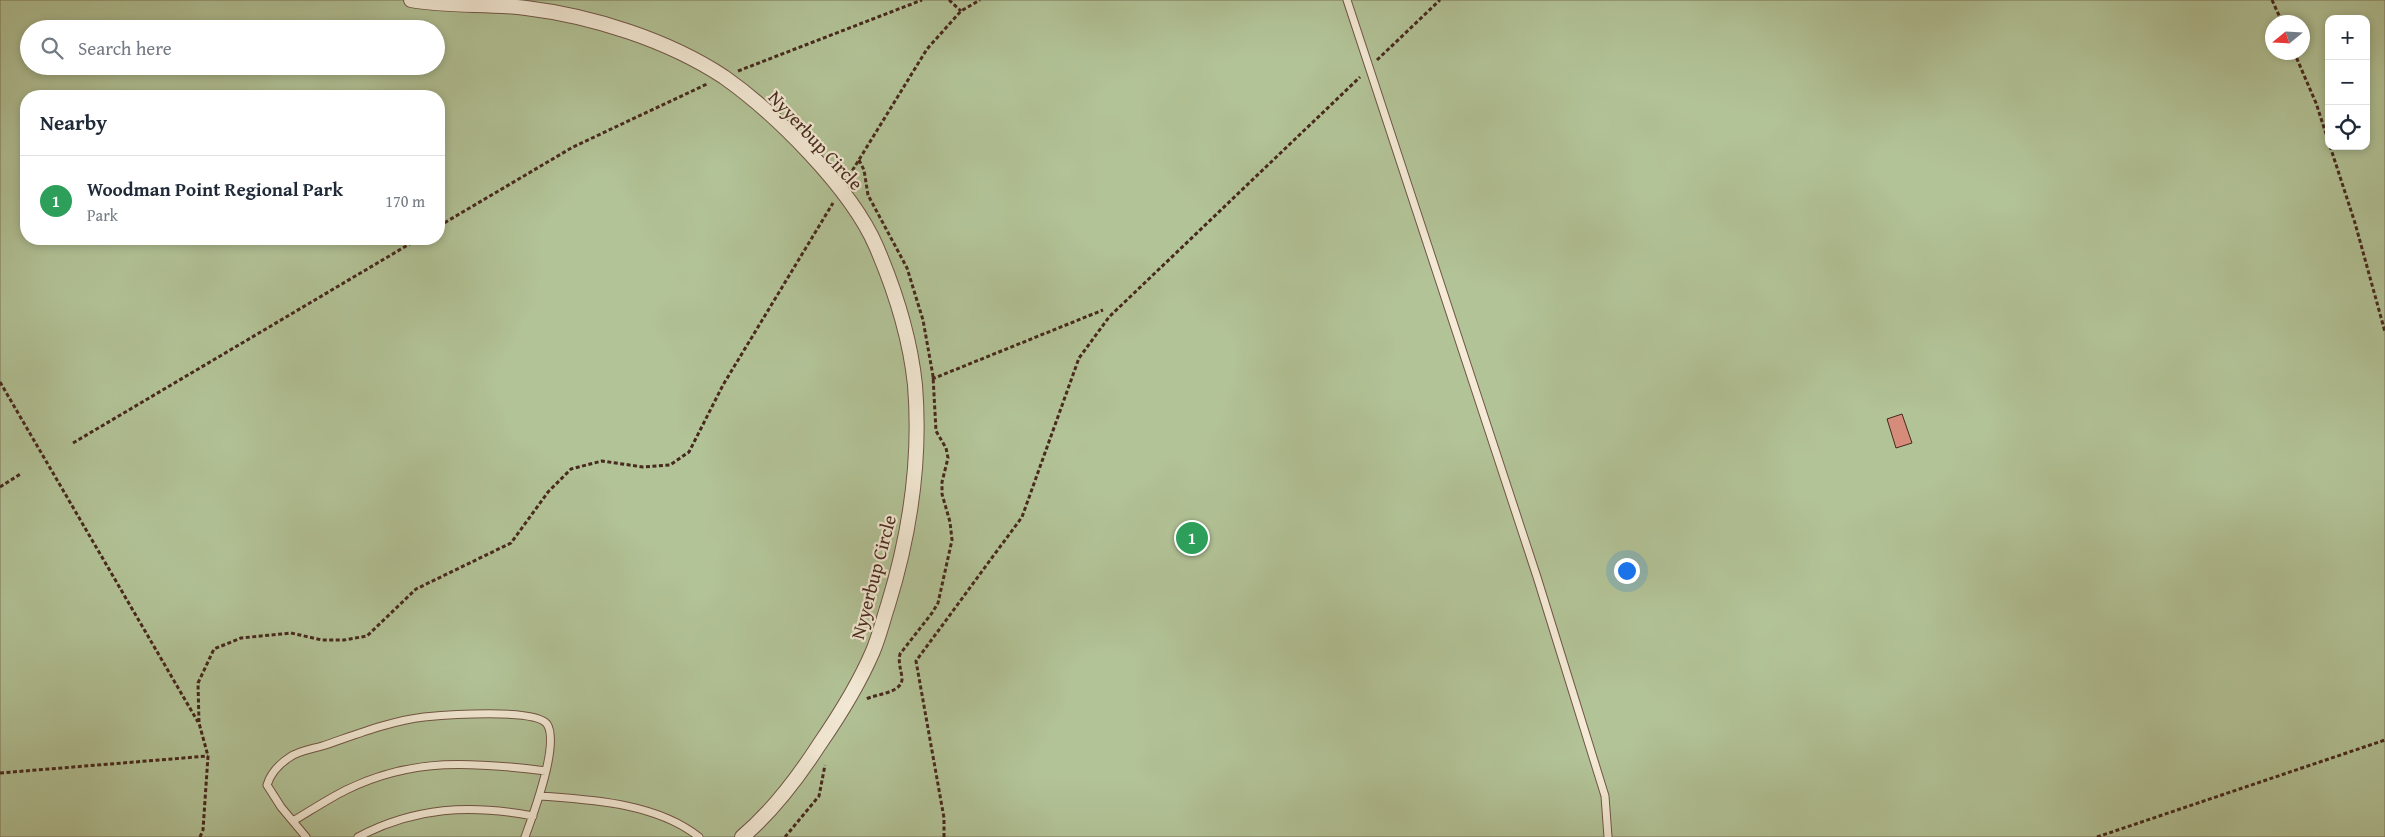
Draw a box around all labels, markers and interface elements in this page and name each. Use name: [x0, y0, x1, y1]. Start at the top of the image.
north arrow: [2265, 15, 2310, 60]
map controls: [2325, 15, 2370, 150]
button: +: [2325, 15, 2370, 60]
search box: [20, 20, 445, 75]
icon: search: [38, 34, 66, 62]
text: Search here: [78, 34, 172, 62]
button: −: [2325, 60, 2370, 105]
street label: Nyyerbup Circle: [762, 84, 870, 196]
button: locate: [2325, 105, 2370, 150]
text: Nearby: [40, 107, 107, 138]
text: Woodman Point Regional Park: [87, 175, 343, 203]
text: 1: [52, 189, 60, 213]
text: 170 m: [385, 189, 425, 213]
text: Park: [87, 203, 118, 227]
street label: Nyyerbup Circle: [843, 512, 903, 642]
pin: 1: [1176, 519, 1208, 557]
your location: [1614, 558, 1640, 584]

